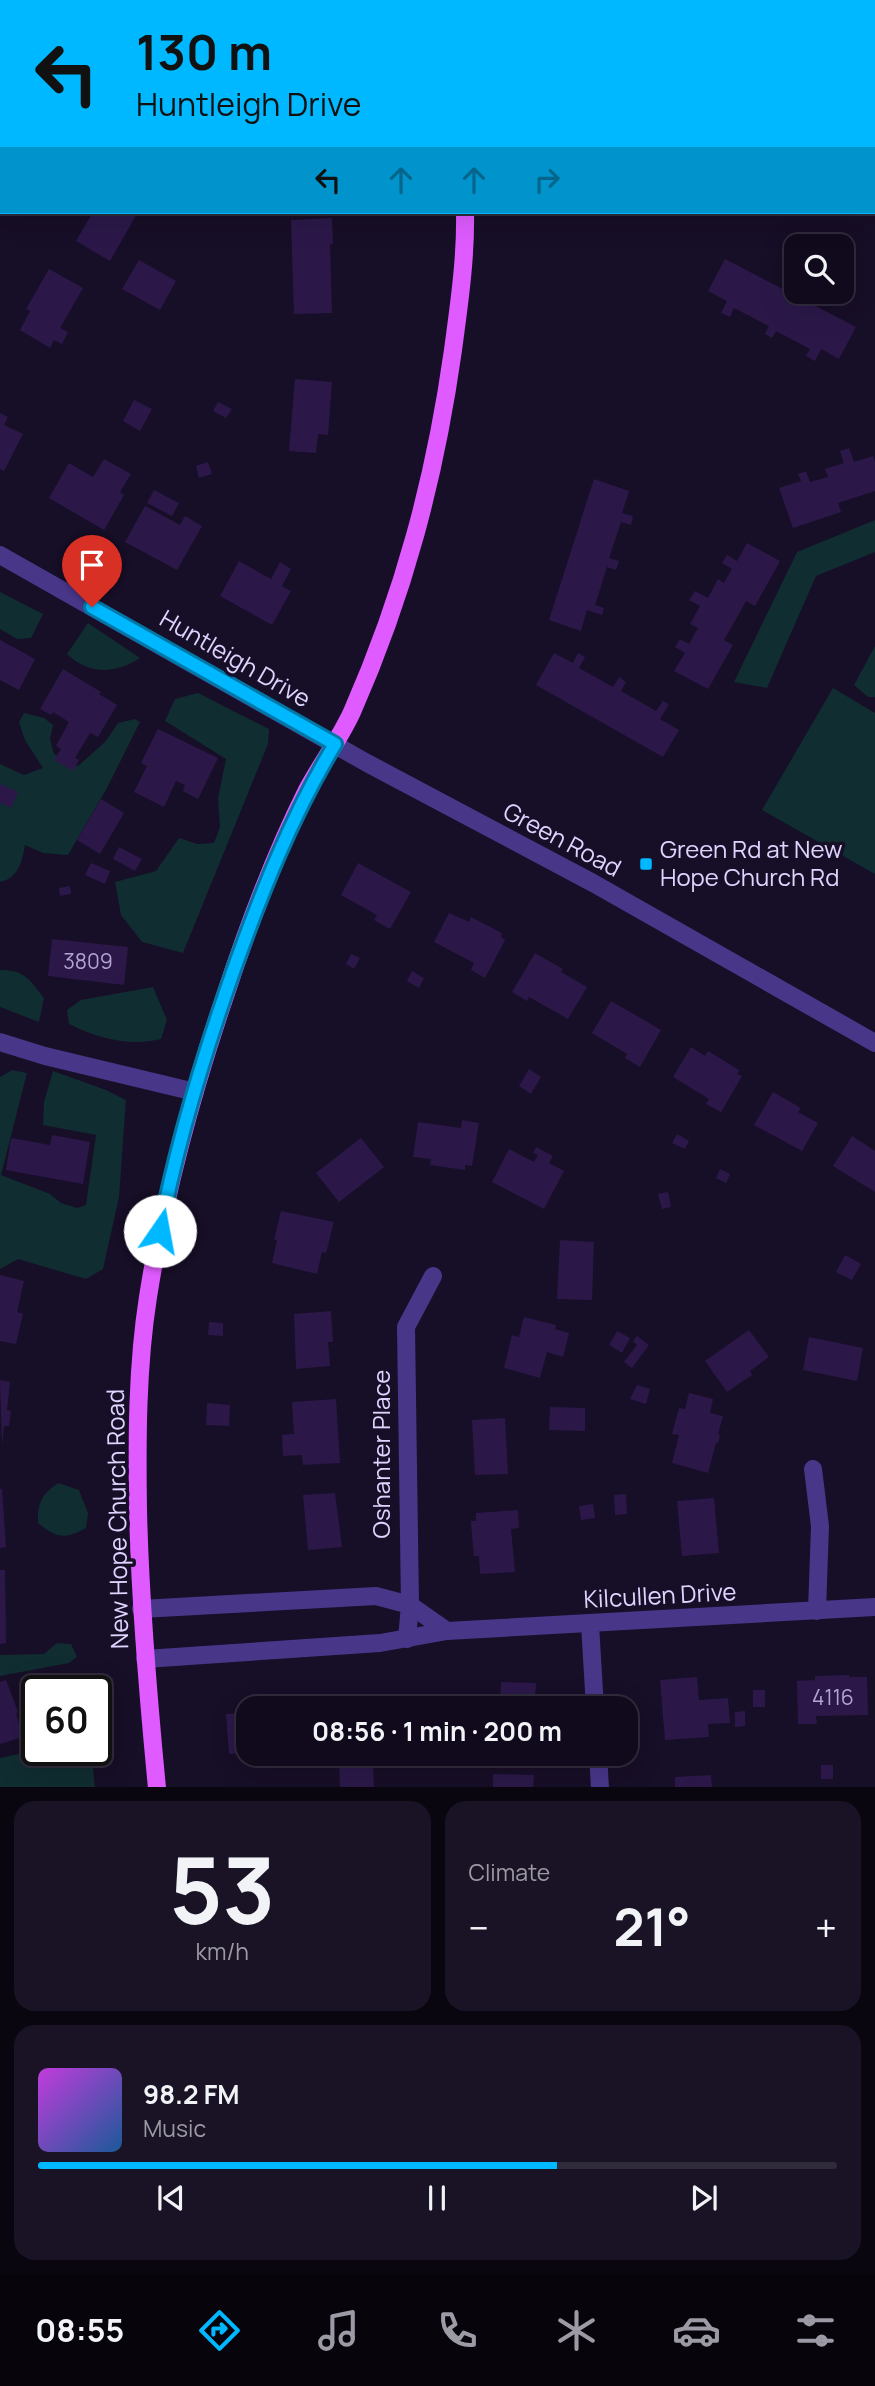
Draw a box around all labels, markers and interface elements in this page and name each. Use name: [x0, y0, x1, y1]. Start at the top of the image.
text: 130 m: [136, 18, 272, 85]
icon: left: [21, 28, 112, 119]
text: Huntleigh Drive: [136, 82, 362, 126]
icon: left: [309, 161, 347, 199]
icon: ahead: [382, 161, 420, 199]
icon: ahead: [455, 161, 493, 199]
icon: right: [528, 161, 566, 199]
map controls: [784, 234, 854, 304]
button: search: [784, 234, 854, 304]
pin: [62, 535, 122, 607]
icon: arrive: [73, 546, 111, 584]
street label: Huntleigh Drive: [154, 601, 317, 714]
street label: Green Road: [498, 794, 627, 884]
place label: Green Rd at New Hope Church Rd: [660, 832, 842, 893]
marker: Green Rd at New Hope Church Rd: [638, 856, 654, 872]
house number: 3809: [63, 947, 113, 975]
position arrow: [123, 1194, 197, 1268]
street label: Oshanter Place: [364, 1370, 397, 1538]
street label: New Hope Church Road: [98, 1389, 135, 1649]
street label: Kilcullen Drive: [583, 1574, 737, 1615]
speed limit sign: 60: [21, 1675, 112, 1766]
house number: 4116: [812, 1683, 854, 1711]
text: 08:56 · 1 min · 200 m: [312, 1713, 562, 1749]
text: 53: [169, 1827, 275, 1951]
text: Climate: [469, 1856, 550, 1888]
text: 21°: [613, 1891, 691, 1962]
text: −: [469, 1901, 489, 1953]
text: +: [815, 1901, 837, 1953]
text: km/h: [196, 1935, 249, 1967]
text: 98.2 FM: [143, 2076, 240, 2112]
text: Music: [143, 2112, 206, 2144]
icon: previous: [152, 2179, 190, 2217]
icon: pause: [418, 2179, 456, 2217]
icon: next: [685, 2179, 723, 2217]
icon: directions: [195, 2306, 244, 2355]
icon: music: [314, 2306, 363, 2355]
icon: phone: [433, 2306, 482, 2355]
icon: climate: [552, 2306, 601, 2355]
icon: car: [672, 2306, 721, 2355]
icon: filters: [791, 2306, 840, 2355]
text: 08:55: [35, 2308, 124, 2352]

